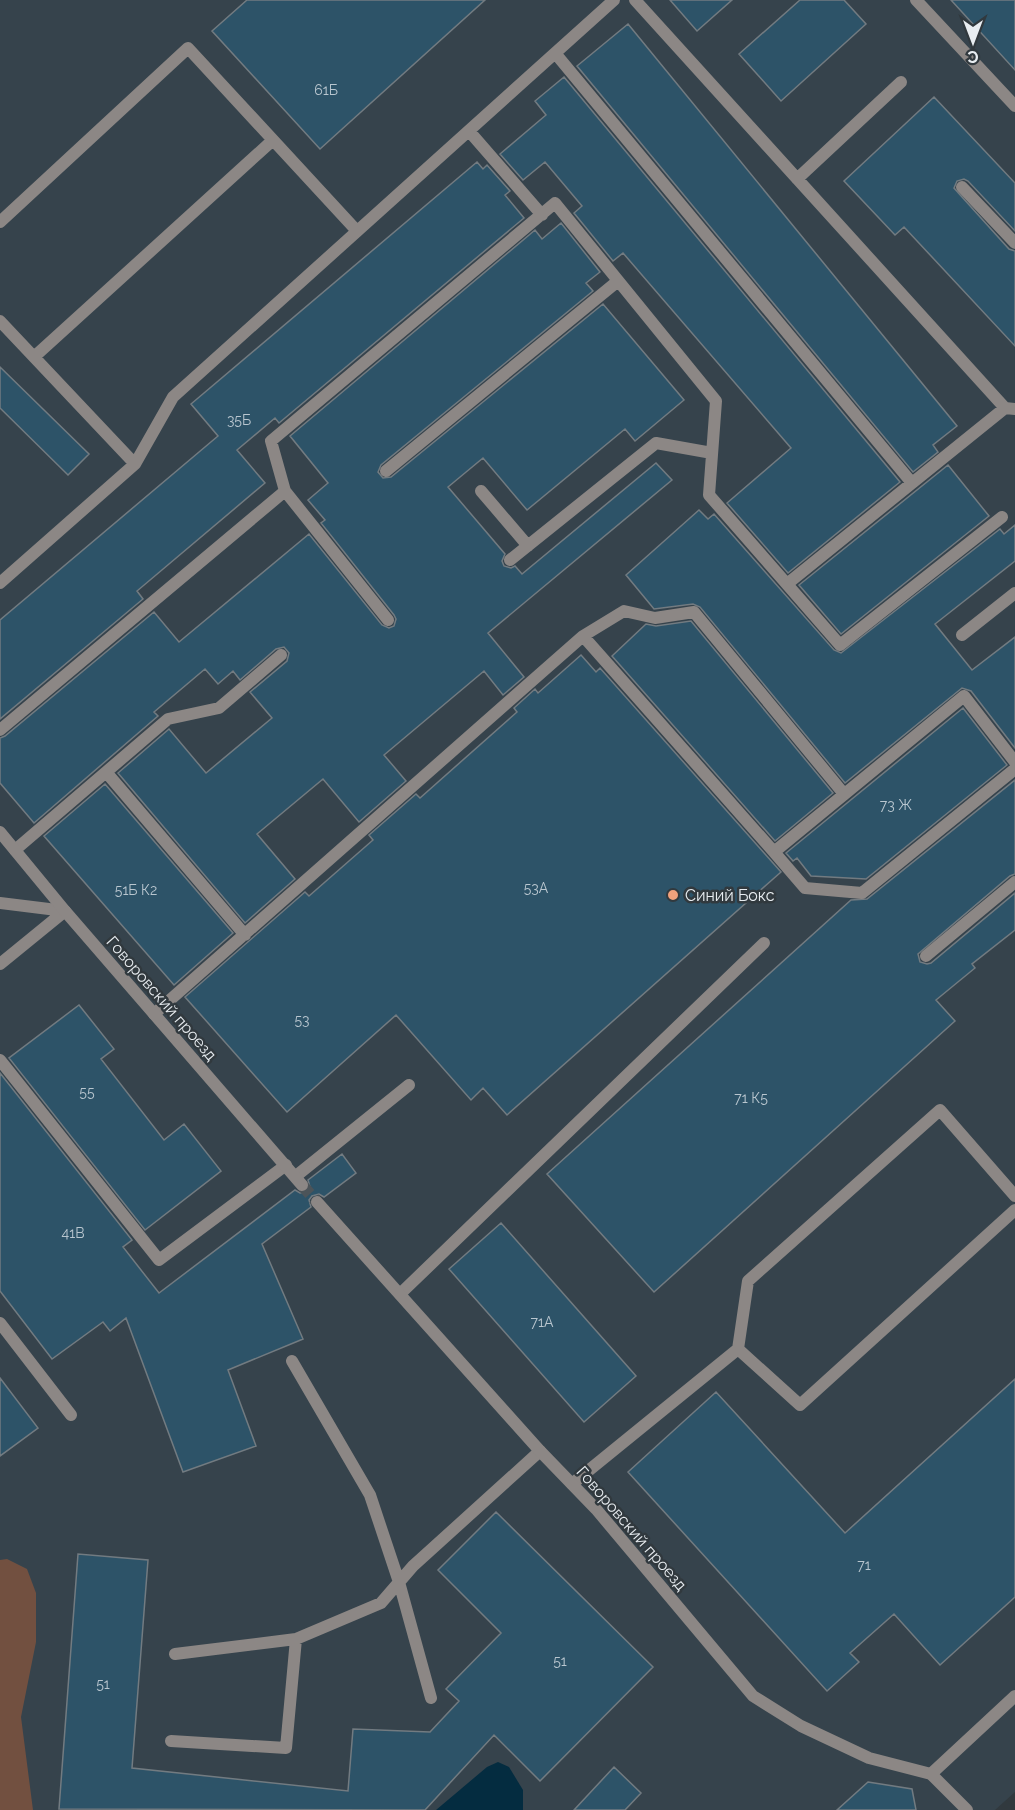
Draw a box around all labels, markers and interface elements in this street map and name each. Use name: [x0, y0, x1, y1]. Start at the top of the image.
north arrow: [943, 12, 1003, 72]
text: С: [967, 47, 978, 66]
house number: 61Б: [314, 82, 338, 98]
house number: 35Б: [227, 412, 251, 428]
house number: 73 Ж: [880, 797, 912, 813]
house number: 53А: [524, 880, 549, 896]
house number: 51Б К2: [115, 882, 157, 898]
place label: Синий Бокс: [685, 886, 775, 905]
marker: Синий Бокс: [666, 888, 680, 902]
street label: Говоровский проезд: [102, 932, 221, 1064]
house number: 53: [294, 1012, 310, 1028]
house number: 55: [79, 1084, 95, 1100]
house number: 71 К5: [734, 1090, 768, 1106]
house number: 41В: [62, 1225, 84, 1241]
house number: 71А: [531, 1314, 554, 1330]
street label: Говоровский проезд: [572, 1462, 691, 1594]
house number: 71: [857, 1557, 871, 1573]
house number: 51: [553, 1653, 567, 1669]
house number: 51: [96, 1676, 110, 1692]

